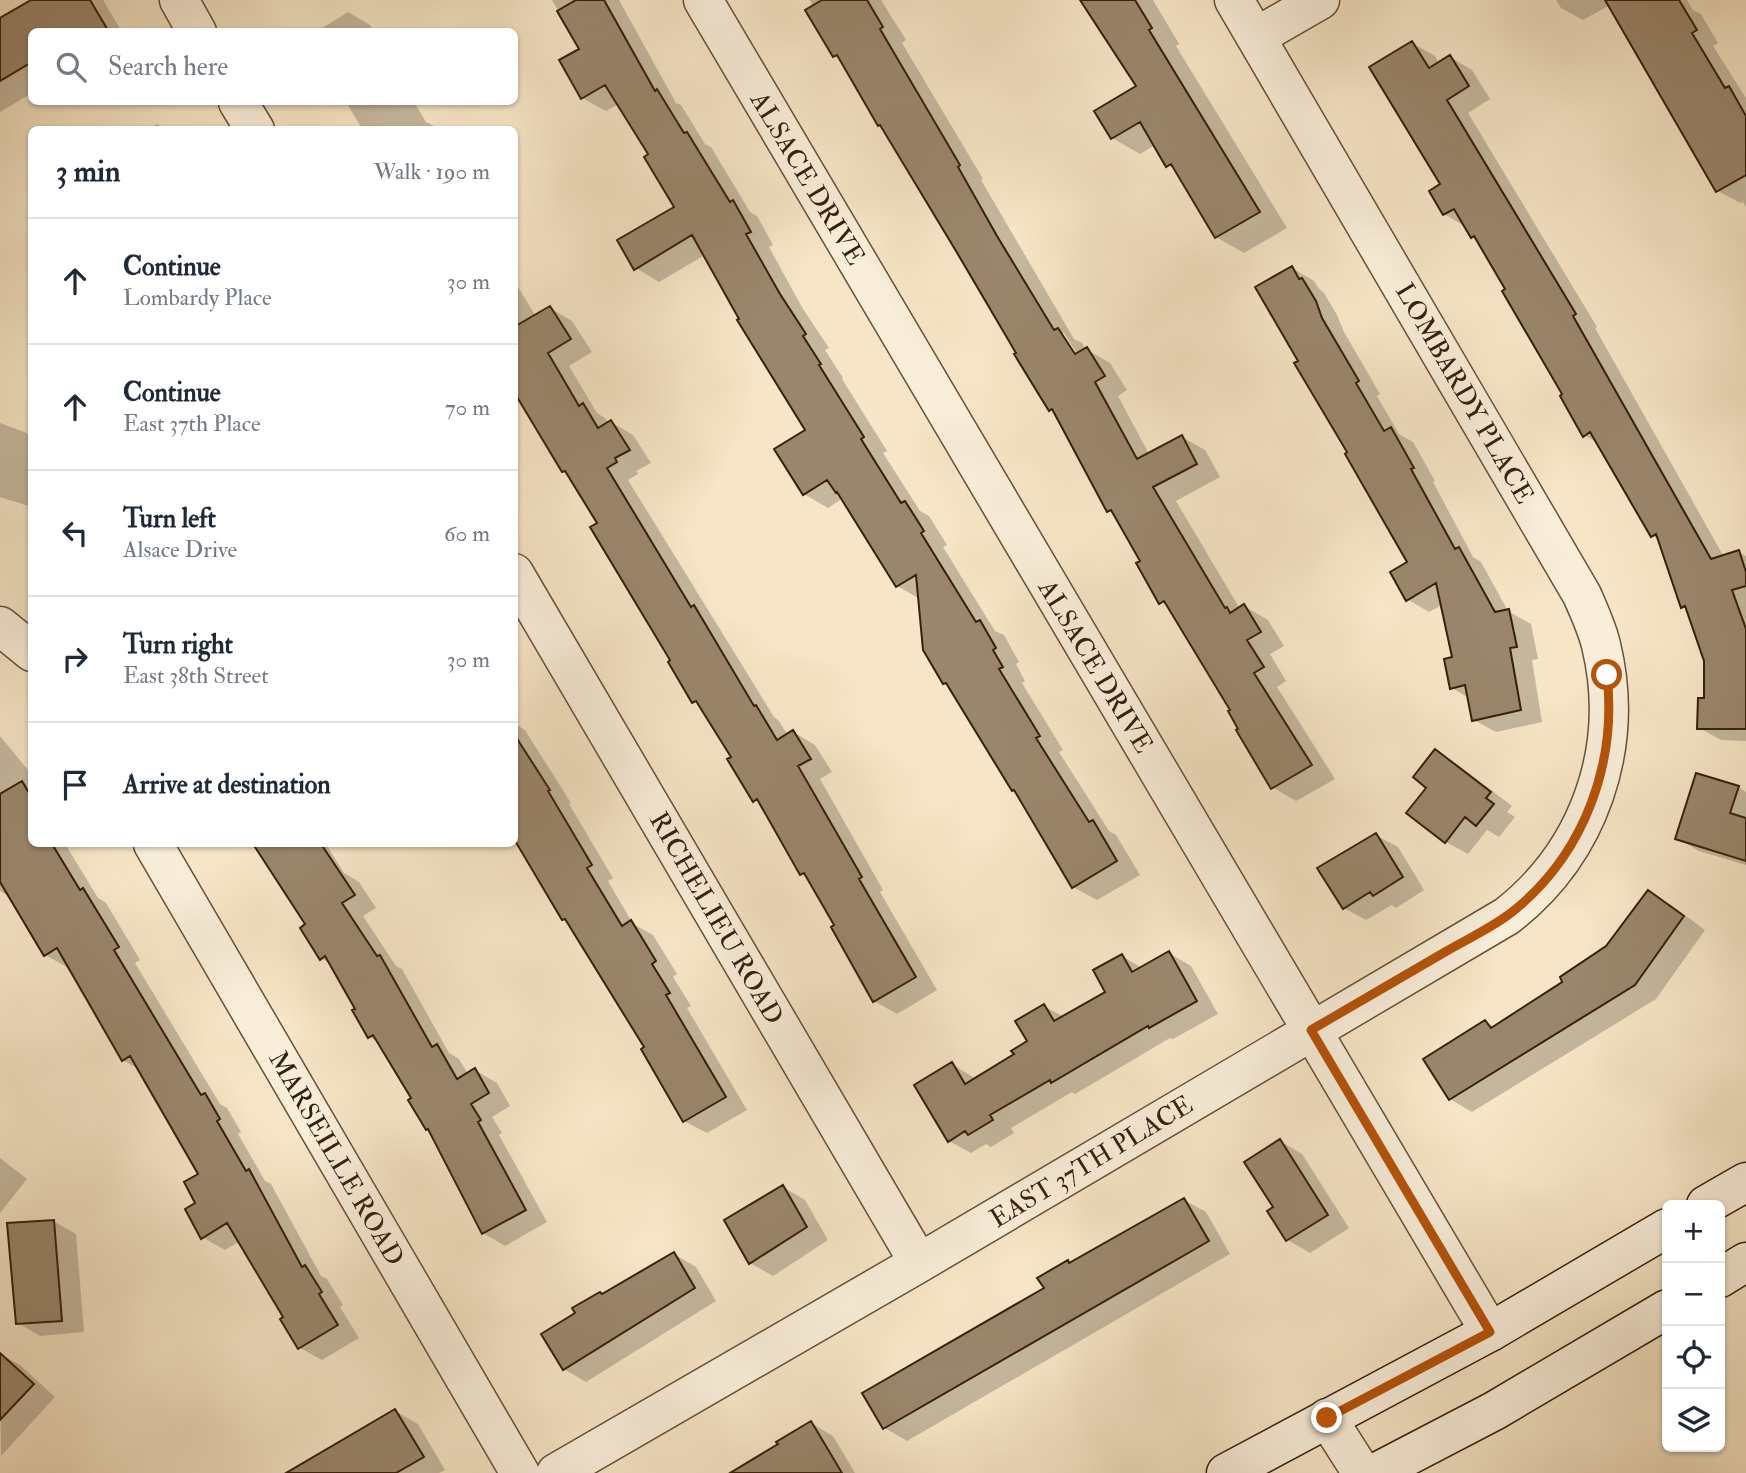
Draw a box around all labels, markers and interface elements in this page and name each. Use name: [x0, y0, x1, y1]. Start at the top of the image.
search box: [28, 28, 518, 105]
icon: search: [52, 48, 90, 86]
text: Search here: [108, 51, 228, 83]
street label: ALSACE DRIVE: [742, 85, 871, 271]
text: 3 min: [56, 153, 121, 190]
text: Walk · 190 m: [374, 157, 490, 186]
text: Continue: [123, 251, 221, 283]
icon: ahead: [56, 262, 94, 300]
text: 30 m: [447, 267, 490, 296]
street label: LOMBARDY PLACE: [1388, 278, 1540, 509]
text: Lombardy Place: [123, 283, 272, 312]
text: Continue: [123, 377, 221, 409]
icon: ahead: [56, 388, 94, 426]
text: 70 m: [445, 393, 490, 422]
text: East 37th Place: [123, 409, 261, 438]
text: Turn left: [123, 503, 216, 535]
icon: left: [56, 514, 94, 552]
text: 60 m: [444, 519, 490, 548]
text: Alsace Drive: [123, 535, 237, 564]
street label: ALSACE DRIVE: [1030, 573, 1159, 759]
text: Turn right: [123, 629, 233, 661]
icon: right: [56, 640, 94, 678]
text: 30 m: [447, 645, 490, 674]
route start: [1591, 659, 1622, 690]
text: East 38th Street: [123, 661, 269, 690]
icon: arrive: [56, 766, 94, 804]
text: Arrive at destination: [123, 769, 331, 801]
street label: RICHELIEU ROAD: [642, 807, 790, 1030]
street label: MARSEILLE ROAD: [262, 1046, 411, 1271]
street label: EAST 37TH PLACE: [984, 1089, 1199, 1235]
map controls: [1662, 1200, 1725, 1452]
button: +: [1662, 1200, 1725, 1263]
button: −: [1662, 1263, 1725, 1326]
button: locate: [1662, 1326, 1725, 1389]
button: layers: [1662, 1389, 1725, 1452]
route end: [1311, 1402, 1342, 1433]

